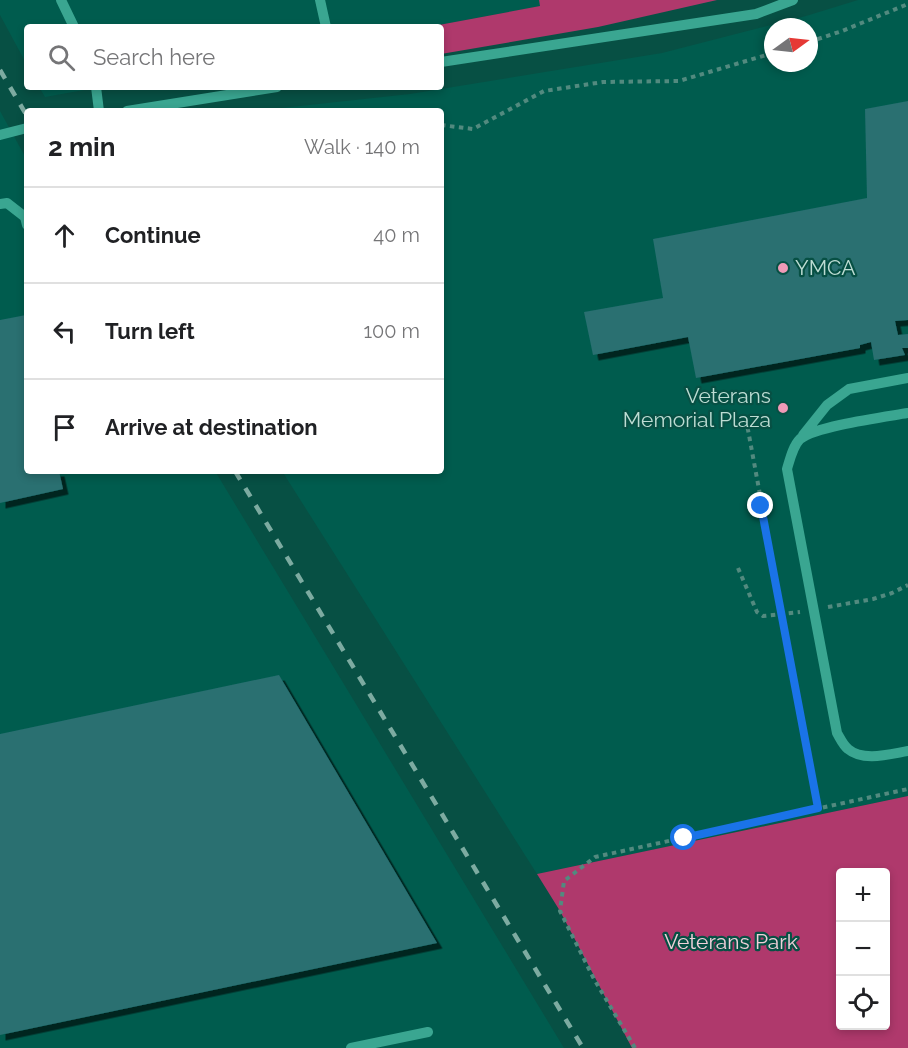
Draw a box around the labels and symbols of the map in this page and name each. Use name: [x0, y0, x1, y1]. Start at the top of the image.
north arrow: [764, 18, 818, 72]
place label: YMCA: [795, 255, 855, 280]
marker: YMCA: [776, 261, 790, 275]
place label: Veterans Memorial Plaza: [623, 383, 771, 432]
marker: Veterans Memorial Plaza: [776, 401, 790, 415]
route end: [747, 492, 773, 518]
route start: [670, 824, 696, 850]
park label: Veterans Park: [664, 929, 798, 954]

